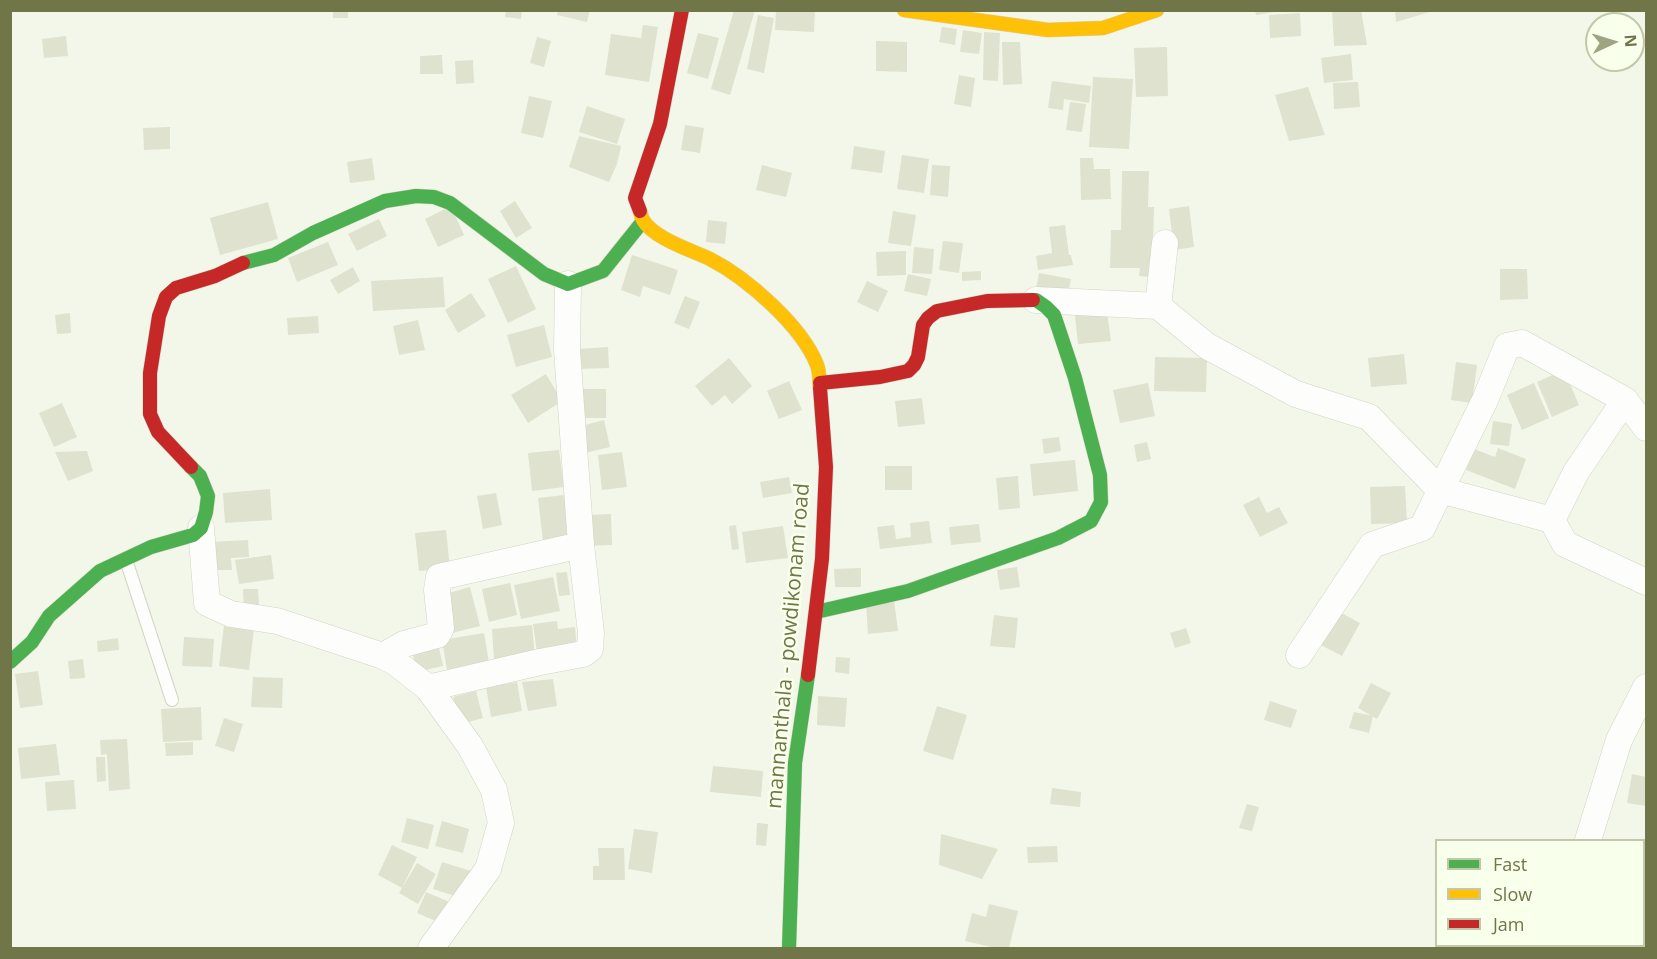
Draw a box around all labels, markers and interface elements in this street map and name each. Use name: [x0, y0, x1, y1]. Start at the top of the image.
north arrow: [1585, 12, 1645, 72]
text: N: [1620, 34, 1642, 48]
street label: mannanthala - powdikonam road: [762, 482, 816, 810]
legend: [1435, 839, 1645, 947]
text: Fast: [1493, 852, 1527, 876]
text: Slow: [1493, 882, 1532, 906]
text: Jam: [1493, 912, 1525, 936]

